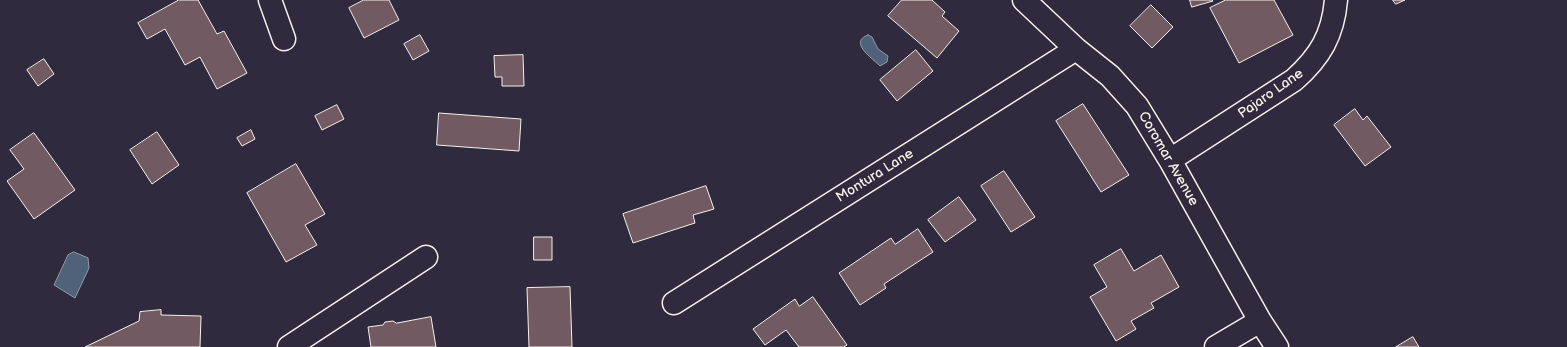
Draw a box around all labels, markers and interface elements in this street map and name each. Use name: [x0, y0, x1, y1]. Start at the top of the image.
street label: Pajaro Lane: [1235, 65, 1307, 123]
street label: Coromar Avenue: [1134, 109, 1202, 209]
street label: Montura Lane: [833, 146, 917, 206]

